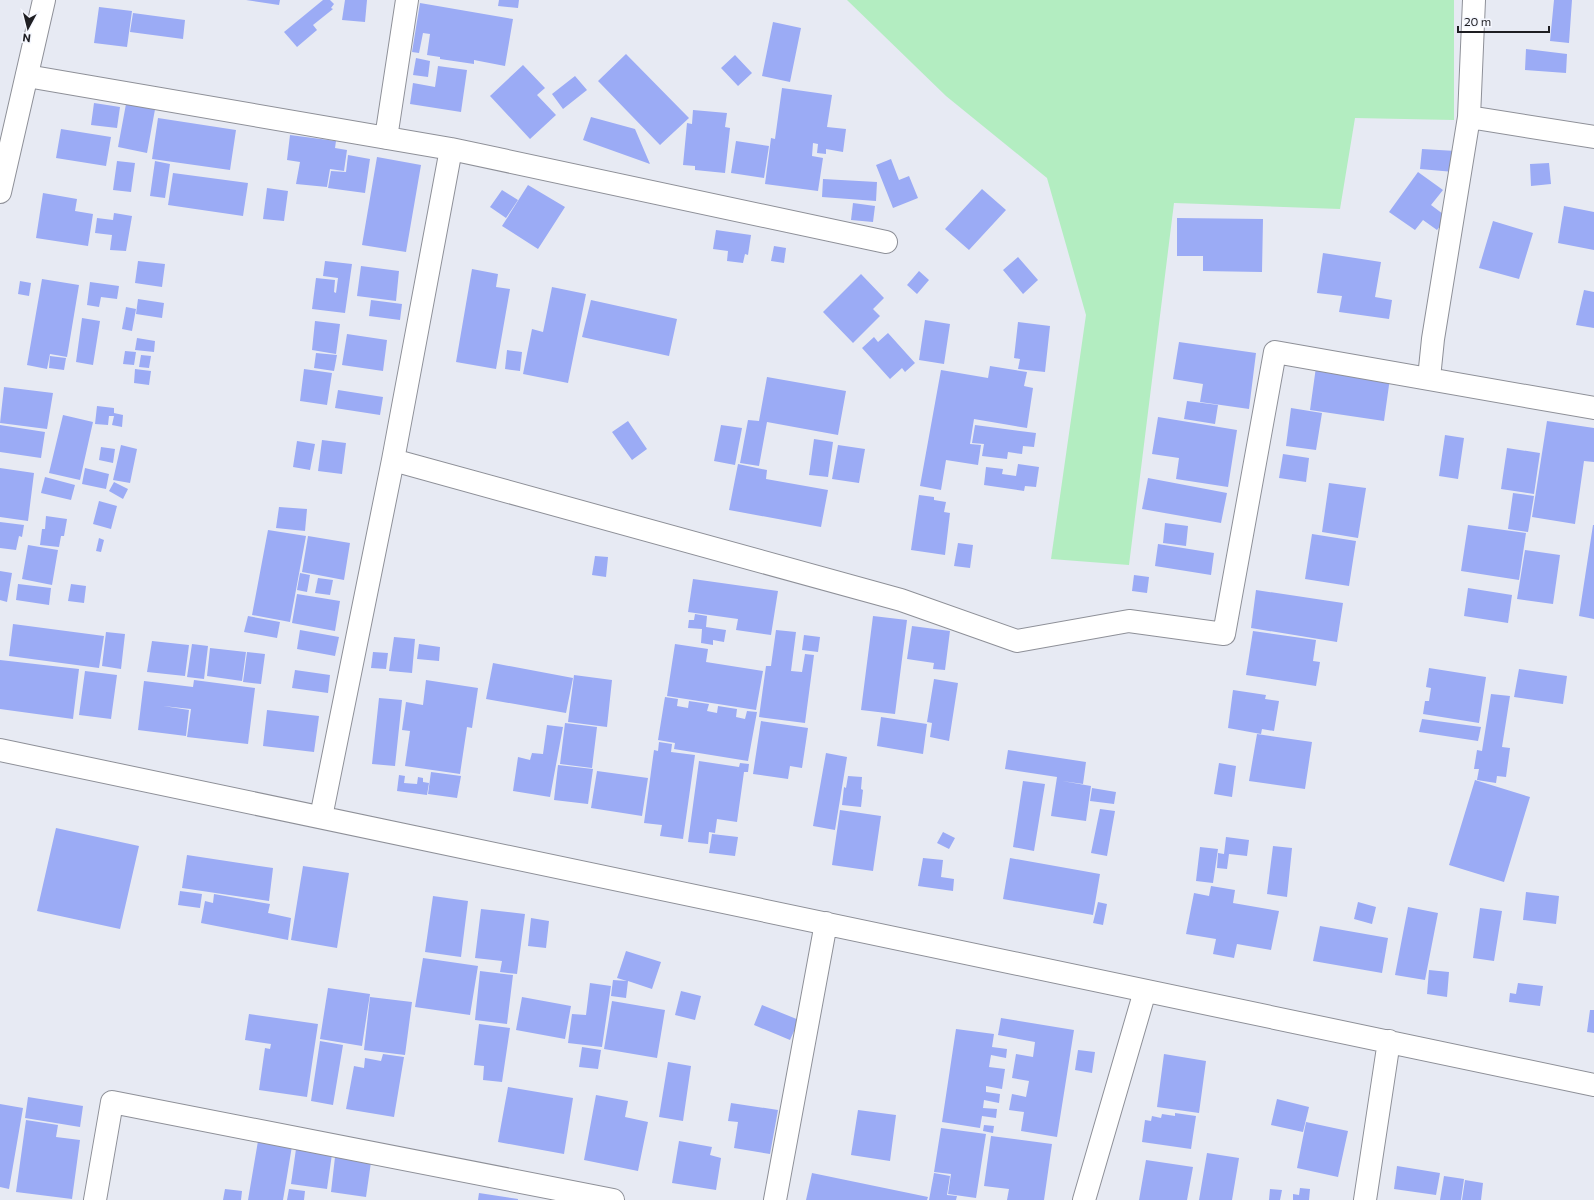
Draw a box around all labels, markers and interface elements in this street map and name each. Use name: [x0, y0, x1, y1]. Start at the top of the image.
north arrow: [8, 8, 48, 48]
scale bar: [1458, 8, 1549, 34]
text: 20 m: [1464, 14, 1491, 28]
text: N: [22, 31, 32, 45]

